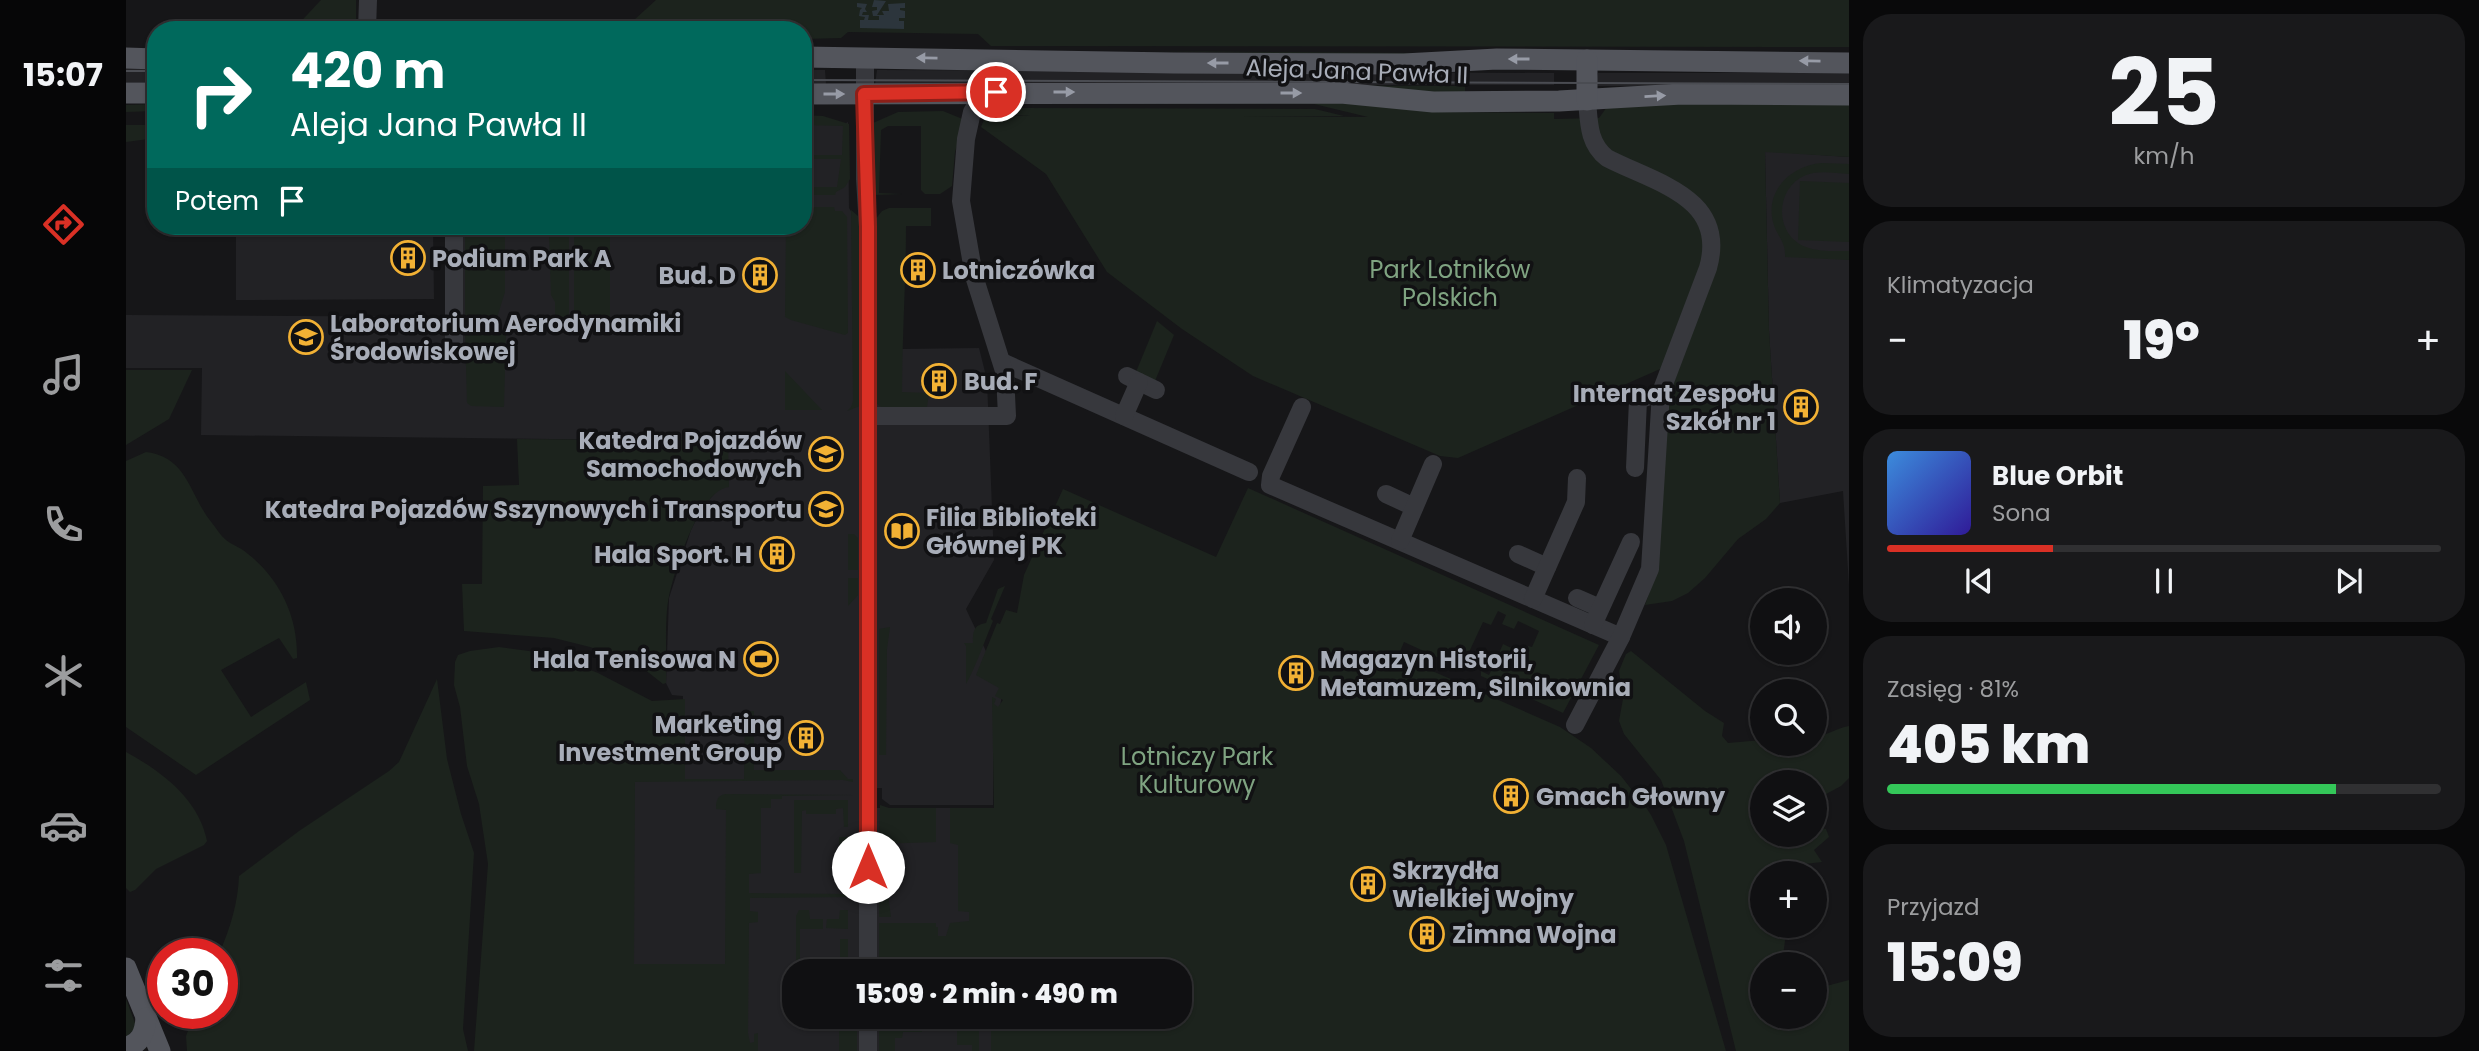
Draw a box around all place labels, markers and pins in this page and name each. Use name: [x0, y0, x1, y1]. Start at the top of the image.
pin: [966, 62, 1026, 122]
building icon: Podium Park A: [389, 239, 427, 277]
place label: Podium Park A: [432, 242, 612, 275]
building icon: Lotniczówka: [899, 251, 937, 289]
place label: Lotniczówka: [942, 254, 1095, 287]
building icon: Bud. D: [741, 256, 779, 294]
place label: Bud. D: [658, 259, 736, 292]
place label: Laboratorium Aerodynamiki Środowiskowej: [330, 307, 681, 368]
school or university icon: Laboratorium Aerodynamiki Środowiskowej: [287, 318, 325, 356]
building icon: Bud. F: [920, 362, 958, 400]
place label: Bud. F: [964, 365, 1037, 398]
place label: Internat Zespołu Szkół nr 1: [1573, 377, 1776, 438]
building icon: Internat Zespołu Szkół nr 1: [1782, 388, 1820, 426]
place label: Katedra Pojazdów Samochodowych: [579, 424, 802, 485]
school or university icon: Katedra Pojazdów Samochodowych: [807, 435, 845, 473]
school or university icon: Katedra Pojazdów Sszynowych i Transportu: [807, 490, 845, 528]
place label: Katedra Pojazdów Sszynowych i Transportu: [265, 493, 802, 526]
place label: Filia Biblioteki Głównej PK: [926, 501, 1097, 562]
library icon: Filia Biblioteki Głównej PK: [883, 512, 921, 550]
building icon: Hala Sport. H: [758, 535, 796, 573]
place label: Hala Sport. H: [594, 538, 752, 571]
sports icon: Hala Tenisowa N: [742, 640, 780, 678]
place label: Hala Tenisowa N: [533, 643, 736, 676]
place label: Magazyn Historii, Metamuzem, Silnikownia: [1320, 643, 1631, 704]
building icon: Magazyn Historii, Metamuzem, Silnikownia: [1277, 654, 1315, 692]
place label: Marketing Investment Group: [558, 708, 782, 769]
building icon: Marketing Investment Group: [787, 719, 825, 757]
building icon: Gmach Głowny: [1492, 777, 1530, 815]
place label: Gmach Głowny: [1536, 780, 1726, 813]
place label: Skrzydła Wielkiej Wojny: [1392, 854, 1575, 915]
building icon: Skrzydła Wielkiej Wojny: [1349, 865, 1387, 903]
building icon: Zimna Wojna: [1408, 915, 1446, 953]
place label: Zimna Wojna: [1452, 918, 1616, 951]

